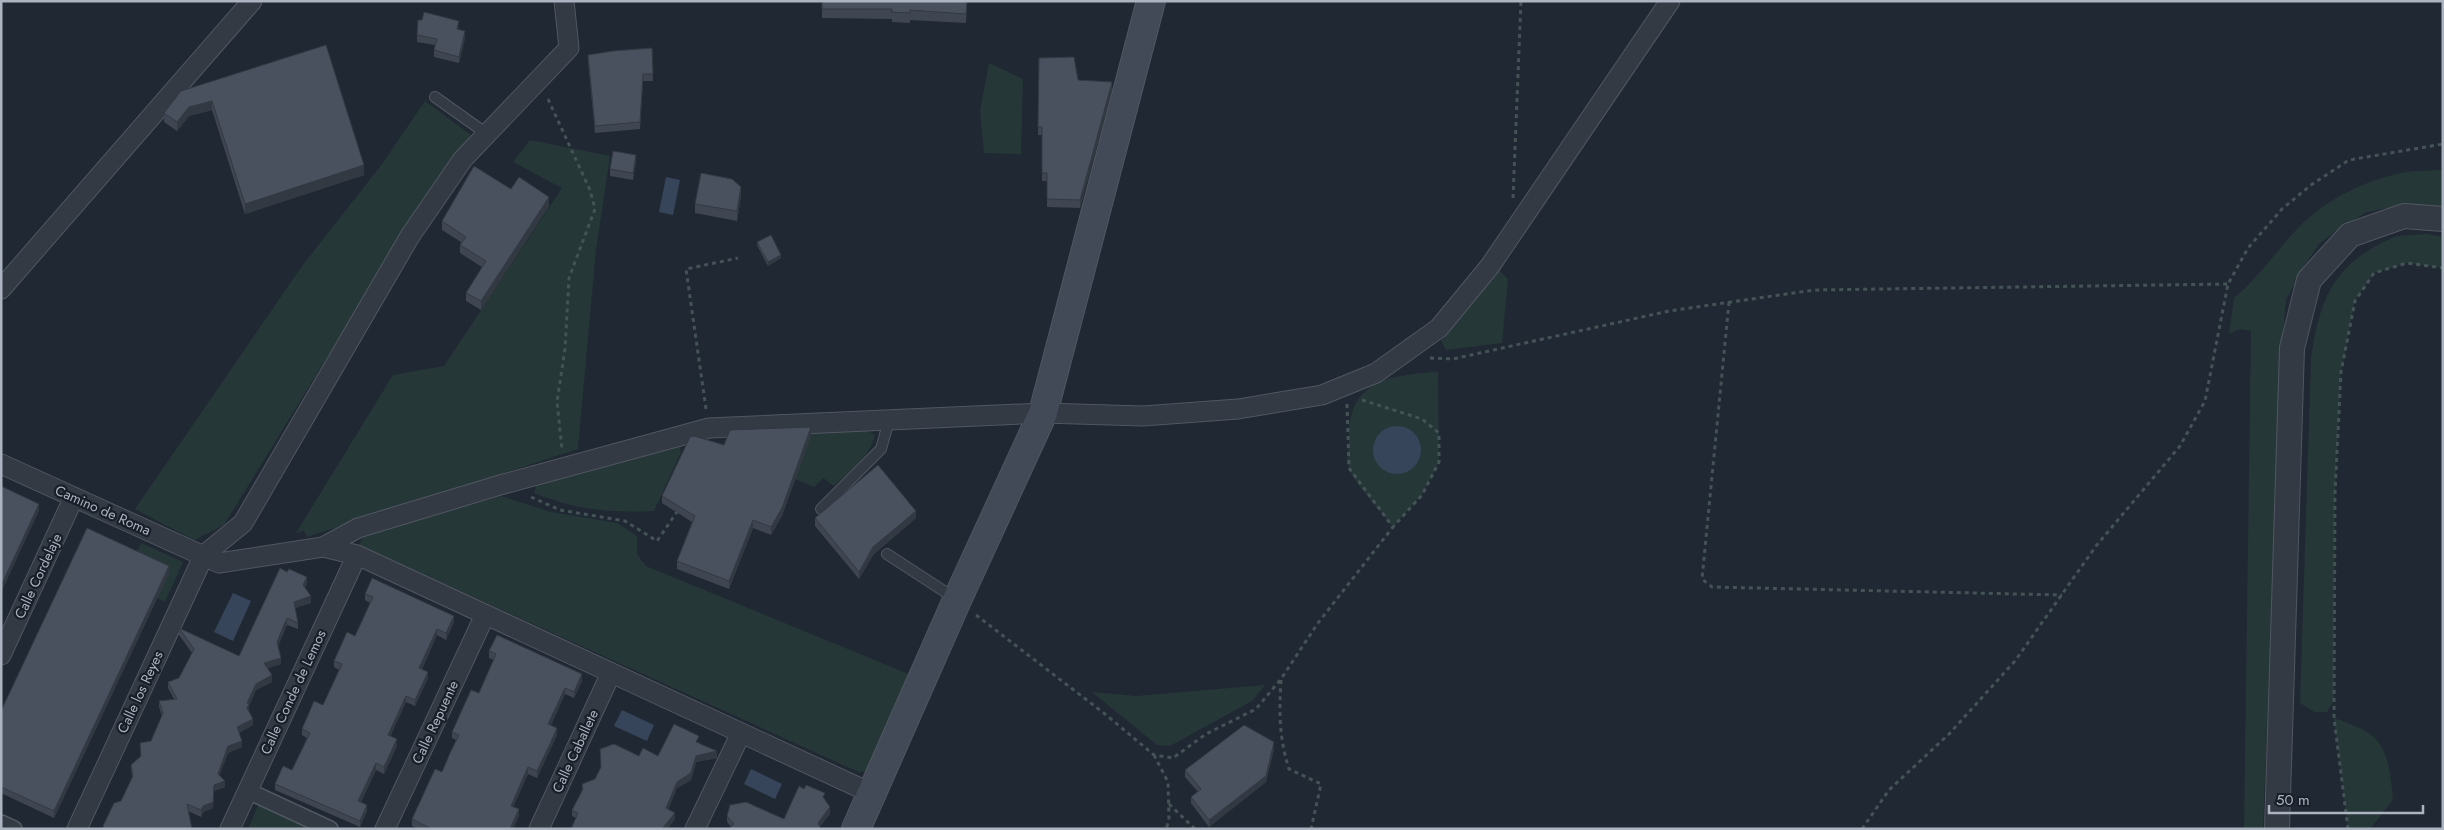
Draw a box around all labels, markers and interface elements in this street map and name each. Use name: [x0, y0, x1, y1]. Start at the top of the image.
street label: Camino de Roma: [52, 480, 154, 540]
street label: Calle Cordelaje: [9, 530, 67, 622]
street label: Calle Conde de Lemos: [255, 626, 331, 758]
street label: Calle los Reyes: [112, 647, 168, 736]
street label: Calle Repuente: [407, 677, 463, 767]
street label: Calle Caballete: [547, 706, 603, 796]
scale bar: [2269, 782, 2423, 814]
text: 50 m: [2276, 789, 2310, 811]

